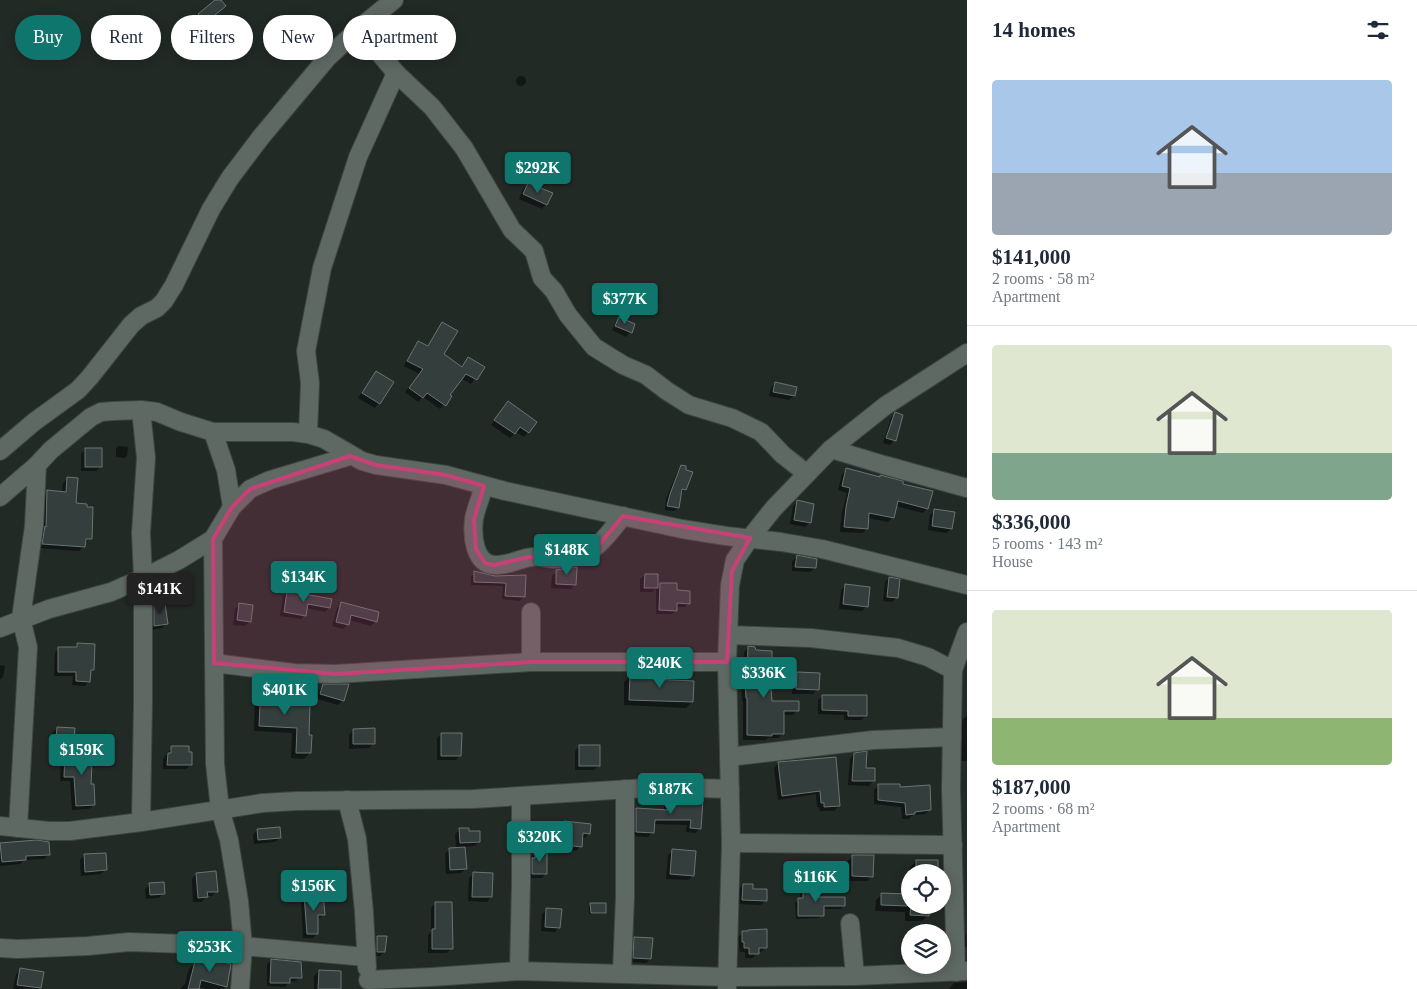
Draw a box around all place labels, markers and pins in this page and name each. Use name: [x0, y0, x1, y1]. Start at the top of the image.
pin: $292K: [503, 152, 573, 194]
pin: $377K: [590, 282, 660, 325]
pin: $148K: [532, 534, 602, 576]
pin: $134K: [269, 560, 339, 603]
pin: $141K: [125, 572, 195, 615]
pin: $240K: [625, 646, 695, 689]
pin: $336K: [729, 656, 799, 699]
pin: $401K: [250, 674, 320, 716]
pin: $159K: [47, 734, 117, 776]
pin: $187K: [636, 772, 706, 815]
pin: $320K: [505, 820, 575, 863]
pin: $116K: [781, 860, 851, 903]
pin: $156K: [279, 870, 349, 912]
pin: $253K: [175, 930, 245, 973]

